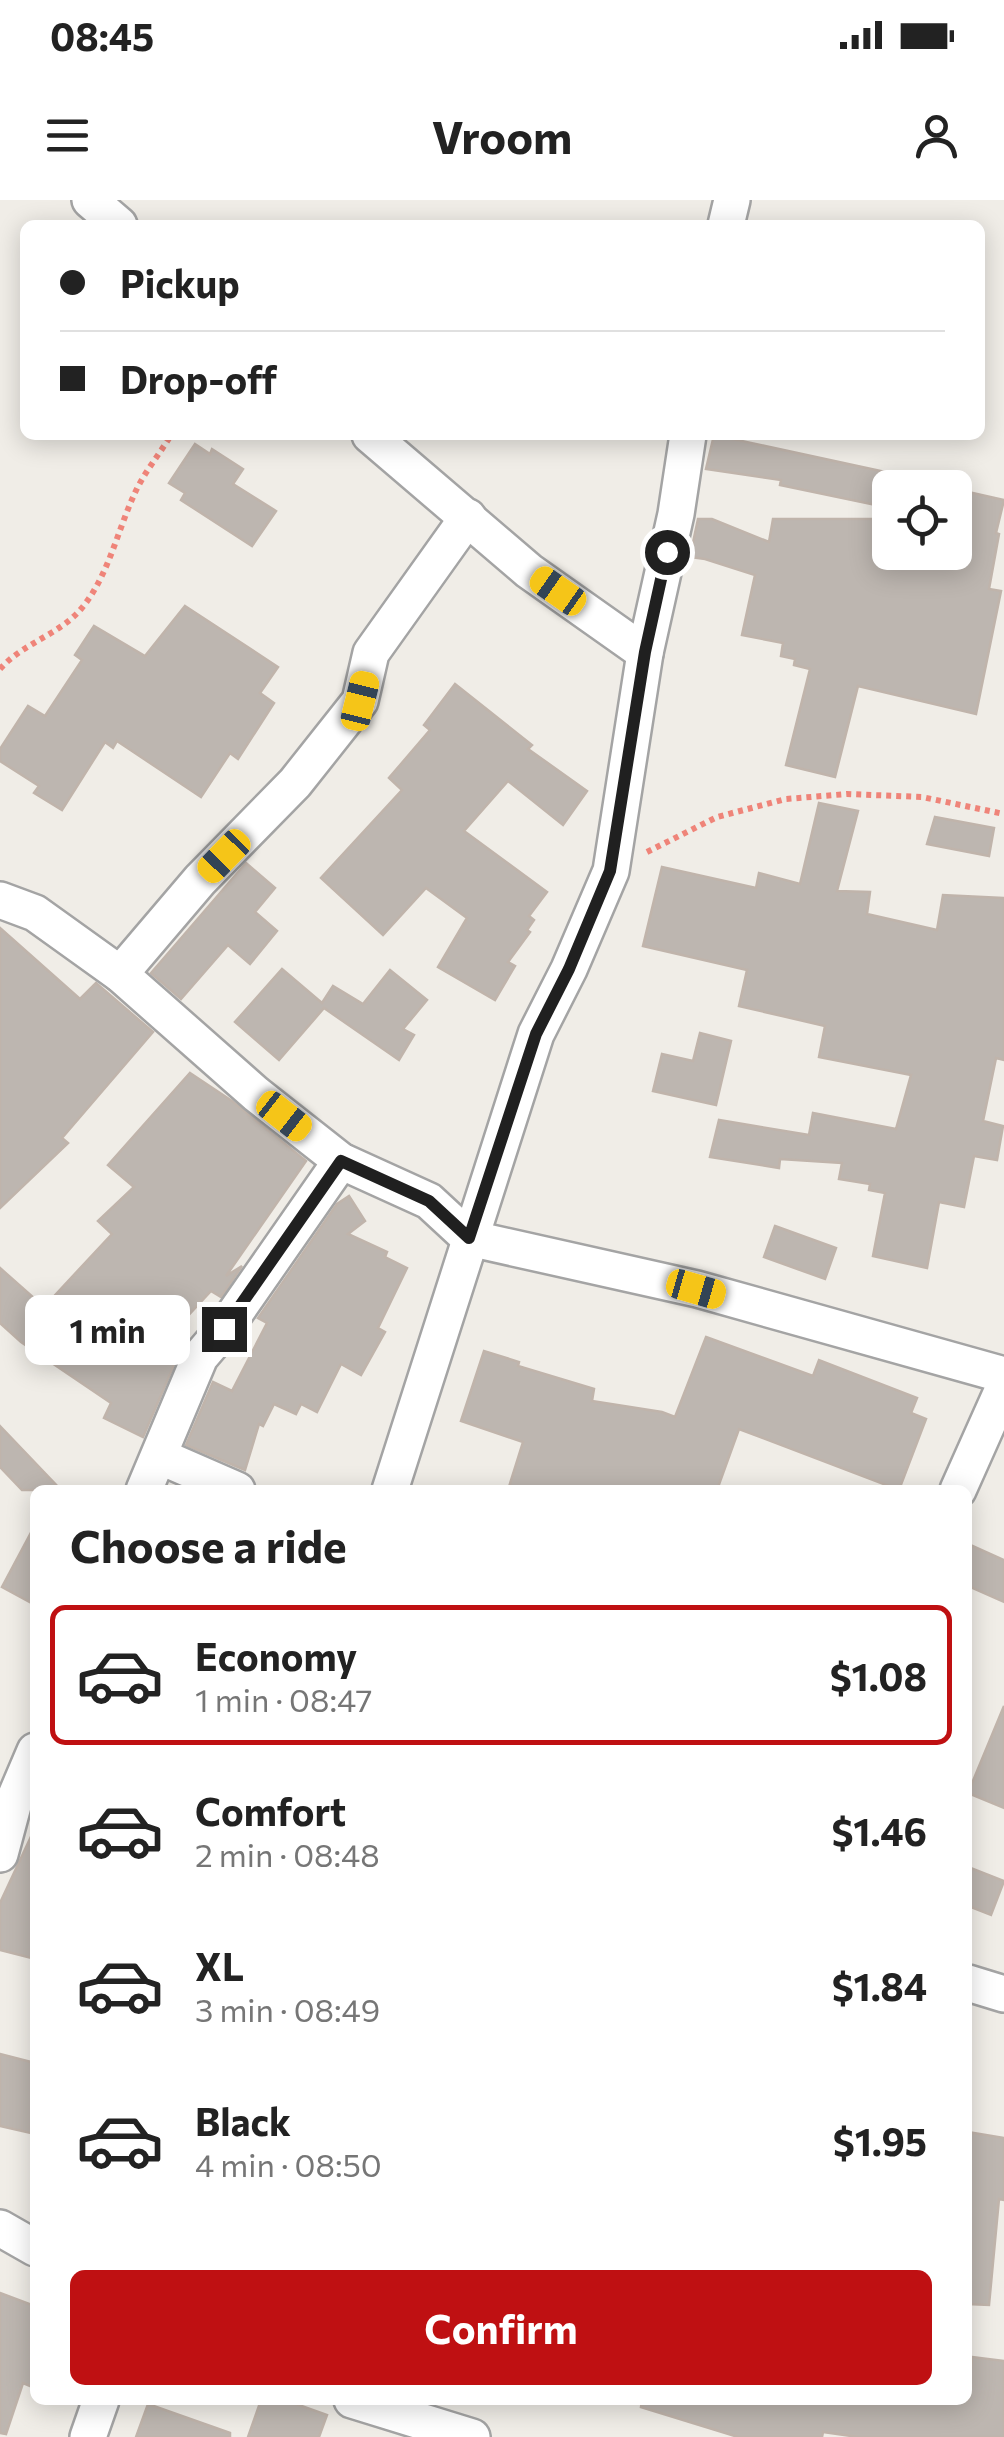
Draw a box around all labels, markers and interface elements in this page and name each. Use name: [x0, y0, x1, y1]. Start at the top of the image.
text: 08:45: [50, 12, 154, 59]
icon: menu: [40, 108, 95, 163]
text: Vroom: [432, 108, 572, 163]
icon: person: [909, 108, 964, 163]
text: Pickup: [120, 259, 240, 306]
text: Drop-off: [120, 355, 277, 402]
map controls: [872, 470, 972, 570]
button: locate: [872, 470, 972, 570]
route start: [645, 530, 690, 575]
car: [525, 562, 591, 620]
car: [338, 668, 382, 734]
car: [192, 824, 256, 888]
car: [251, 1086, 317, 1146]
car: [663, 1266, 729, 1312]
callout: 1 min: [24, 1294, 189, 1364]
route end: [202, 1307, 247, 1352]
text: 1 min: [70, 1310, 145, 1350]
text: Choose a ride: [70, 1517, 347, 1572]
icon: car: [75, 1630, 165, 1720]
text: Economy: [195, 1632, 357, 1679]
text: $1.08: [830, 1652, 927, 1699]
text: 1 min · 08:47: [195, 1679, 372, 1719]
icon: car: [75, 1785, 165, 1875]
text: Comfort: [195, 1787, 346, 1834]
text: $1.46: [831, 1807, 927, 1854]
text: 2 min · 08:48: [195, 1834, 380, 1874]
icon: car: [75, 1940, 165, 2030]
text: XL: [195, 1942, 244, 1989]
text: $1.84: [832, 1962, 927, 2009]
text: 3 min · 08:49: [195, 1989, 380, 2029]
icon: car: [75, 2095, 165, 2185]
text: Black: [195, 2097, 291, 2144]
text: $1.95: [833, 2117, 927, 2164]
text: 4 min · 08:50: [195, 2144, 382, 2184]
button: Confirm: [70, 2270, 932, 2385]

